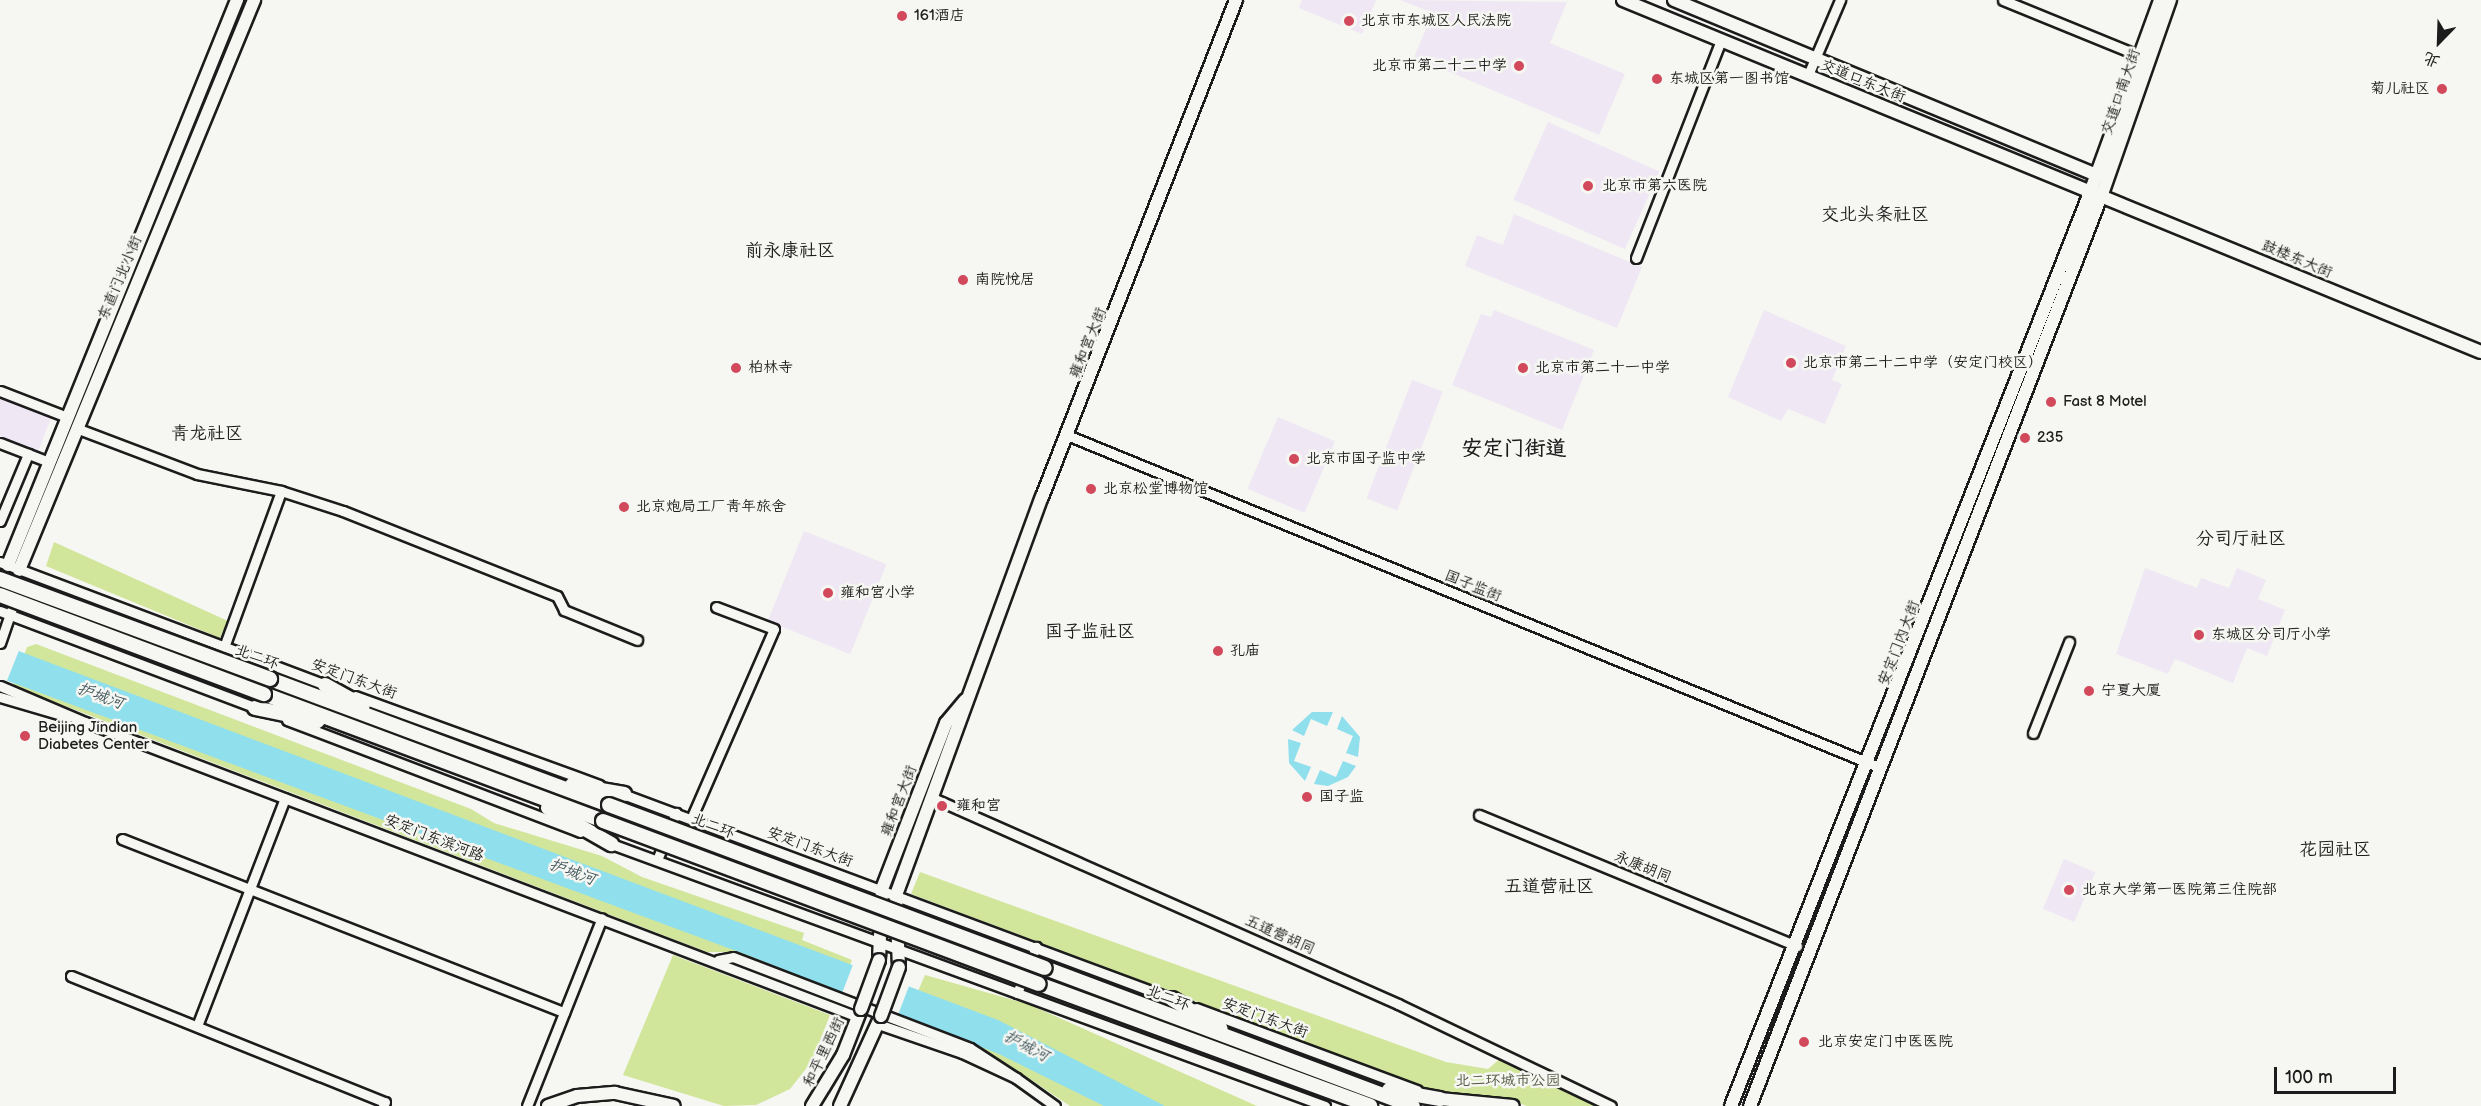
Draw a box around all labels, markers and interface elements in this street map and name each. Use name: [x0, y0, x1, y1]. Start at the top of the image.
place label: 161酒店: [914, 7, 965, 25]
marker: 161酒店: [895, 9, 909, 23]
place label: 北京市东城区人民法院: [1361, 12, 1511, 30]
north arrow: [2409, 12, 2469, 72]
marker: 北京市东城区人民法院: [1342, 14, 1356, 28]
street label: 交道口南大街: [2098, 47, 2144, 137]
text: 北: [2421, 47, 2443, 71]
street label: 交道口东大街: [1818, 56, 1908, 106]
place label: 北京市第二十二中学: [1372, 57, 1507, 75]
marker: 北京市第二十二中学: [1512, 59, 1526, 73]
place label: 东城区第一图书馆: [1669, 70, 1789, 88]
marker: 东城区第一图书馆: [1650, 72, 1664, 86]
place label: 菊儿社区: [2370, 80, 2430, 98]
marker: 菊儿社区: [2435, 82, 2449, 96]
marker: 北京市第六医院: [1579, 177, 1597, 195]
place label: 北京市第六医院: [1602, 177, 1707, 195]
district label: 交北头条社区: [1821, 204, 1929, 226]
street label: 东直门北小街: [94, 233, 146, 323]
street label: 鼓楼东大街: [2259, 236, 2335, 282]
district label: 前永康社区: [745, 240, 835, 262]
place label: 南院悦居: [975, 271, 1035, 289]
marker: 南院悦居: [956, 273, 970, 287]
street label: 雍和宫大街: [1066, 305, 1110, 381]
place label: 北京市第二十二中学（安定门校区）: [1803, 354, 2043, 372]
marker: 北京市第二十二中学（安定门校区）: [1784, 356, 1798, 370]
place label: 柏林寺: [748, 359, 793, 377]
place label: 北京市第二十一中学: [1535, 359, 1670, 377]
marker: 柏林寺: [729, 361, 743, 375]
marker: 北京市第二十一中学: [1516, 361, 1530, 375]
place label: Fast 8 Motel: [2063, 393, 2147, 411]
marker: Fast 8 Motel: [2044, 395, 2058, 409]
district label: 青龙社区: [171, 423, 243, 445]
place label: 235: [2037, 429, 2063, 447]
marker: 235: [2018, 431, 2032, 445]
district label: 安定门街道: [1462, 436, 1566, 462]
place label: 北京市国子监中学: [1306, 450, 1426, 468]
marker: 北京市国子监中学: [1287, 452, 1301, 466]
place label: 北京松堂博物馆: [1103, 480, 1208, 498]
marker: 北京松堂博物馆: [1084, 482, 1098, 496]
place label: 北京炮局工厂青年旅舍: [636, 498, 786, 516]
marker: 北京炮局工厂青年旅舍: [617, 500, 631, 514]
district label: 分司厅社区: [2196, 528, 2286, 550]
street label: 国子监街: [1442, 566, 1504, 606]
place label: 雍和宫小学: [840, 584, 915, 602]
marker: 雍和宫小学: [821, 586, 835, 600]
street label: 安定门内大街: [1874, 598, 1924, 688]
district label: 国子监社区: [1045, 621, 1135, 643]
place label: 东城区分司厅小学: [2211, 626, 2331, 644]
marker: 东城区分司厅小学: [2192, 628, 2206, 642]
street label: 北二环: [233, 641, 281, 673]
place label: 孔庙: [1230, 642, 1260, 660]
marker: 孔庙: [1211, 644, 1225, 658]
street label: 安定门东大街: [309, 655, 399, 703]
water label: 护城河: [74, 680, 126, 714]
place label: 宁夏大厦: [2101, 682, 2161, 700]
marker: 宁夏大厦: [2082, 684, 2096, 698]
place label: Beijing Jindian Diabetes Center: [38, 718, 149, 753]
marker: Beijing Jindian Diabetes Center: [16, 727, 34, 745]
street label: 雍和宫大街: [877, 763, 921, 839]
place label: 国子监: [1319, 788, 1364, 806]
marker: 国子监: [1300, 790, 1314, 804]
marker: 雍和宫: [933, 797, 951, 815]
place label: 雍和宫: [956, 797, 1001, 815]
street label: 北二环: [689, 810, 737, 842]
street label: 安定门东滨河路: [382, 811, 486, 865]
street label: 安定门东大街: [765, 823, 855, 871]
district label: 花园社区: [2299, 839, 2371, 861]
street label: 永康胡同: [1612, 847, 1674, 887]
water label: 护城河: [546, 856, 598, 890]
district label: 五道营社区: [1504, 876, 1594, 898]
marker: 北京大学第一医院第三住院部: [2060, 881, 2078, 899]
place label: 北京大学第一医院第三住院部: [2082, 881, 2277, 899]
street label: 五道营胡同: [1242, 912, 1318, 958]
street label: 北二环: [1144, 982, 1192, 1014]
street label: 安定门东大街: [1220, 994, 1310, 1042]
street label: 和平里西街: [799, 1014, 849, 1090]
water label: 护城河: [1000, 1027, 1052, 1067]
marker: 北京安定门中医医院: [1795, 1033, 1813, 1051]
place label: 北京安定门中医医院: [1818, 1033, 1953, 1051]
scale bar: [2277, 1055, 2398, 1093]
text: 100 m: [2285, 1067, 2333, 1088]
park label: 北二环城市公园: [1456, 1072, 1560, 1090]

